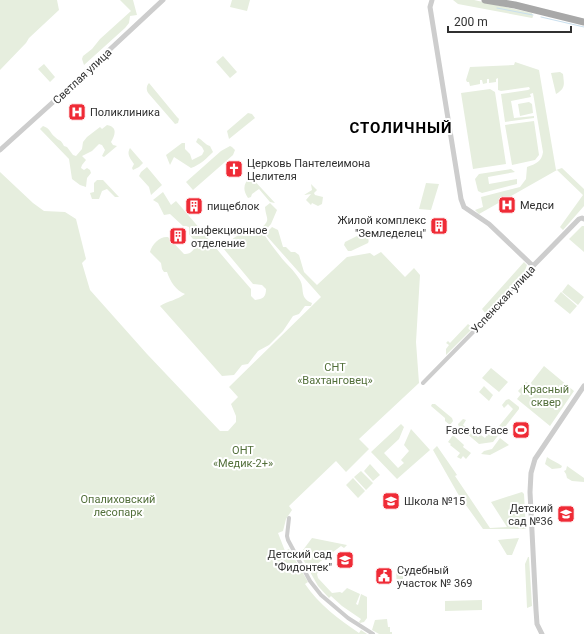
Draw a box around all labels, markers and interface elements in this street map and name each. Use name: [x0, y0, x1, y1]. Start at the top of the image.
scale bar: [448, 8, 571, 34]
text: 200 m: [454, 15, 488, 29]
street label: Светлая улица: [50, 46, 114, 107]
hospital icon: Поликлиника: [67, 102, 87, 122]
place label: Поликлиника: [90, 106, 160, 119]
district label: СТОЛИЧНЫЙ: [349, 119, 453, 137]
place label: Церковь Пантелеимона Целителя: [247, 157, 370, 183]
church icon: Церковь Пантелеимона Целителя: [224, 159, 244, 179]
hospital icon: Медси: [497, 195, 517, 215]
building icon: пищеблок: [184, 196, 204, 216]
place label: Медси: [520, 199, 554, 212]
place label: пищеблок: [207, 200, 259, 213]
place label: Жилой комплекс "Земледелец": [338, 214, 426, 240]
building icon: Жилой комплекс "Земледелец": [429, 216, 449, 236]
place label: инфекционное отделение: [191, 224, 268, 250]
building icon: инфекционное отделение: [168, 226, 188, 246]
street label: Успенская улица: [469, 263, 538, 336]
park label: СНТ «Вахтанговец»: [297, 361, 373, 387]
park label: Красный сквер: [523, 383, 569, 409]
sports icon: Face to Face: [511, 420, 531, 440]
place label: Face to Face: [446, 424, 508, 437]
park label: ОНТ «Медик-2+»: [213, 444, 273, 470]
school or university icon: Школа №15: [381, 491, 401, 511]
park label: Опалиховский лесопарк: [81, 493, 155, 519]
place label: Школа №15: [404, 495, 465, 508]
place label: Детский сад №36: [508, 502, 553, 528]
school or university icon: Детский сад №36: [556, 504, 576, 524]
place label: Детский сад "Фидонтек": [268, 548, 332, 574]
school or university icon: Детский сад "Фидонтек": [335, 550, 355, 570]
place label: Судебный участок № 369: [397, 564, 473, 590]
public building icon: Судебный участок № 369: [374, 566, 394, 586]

